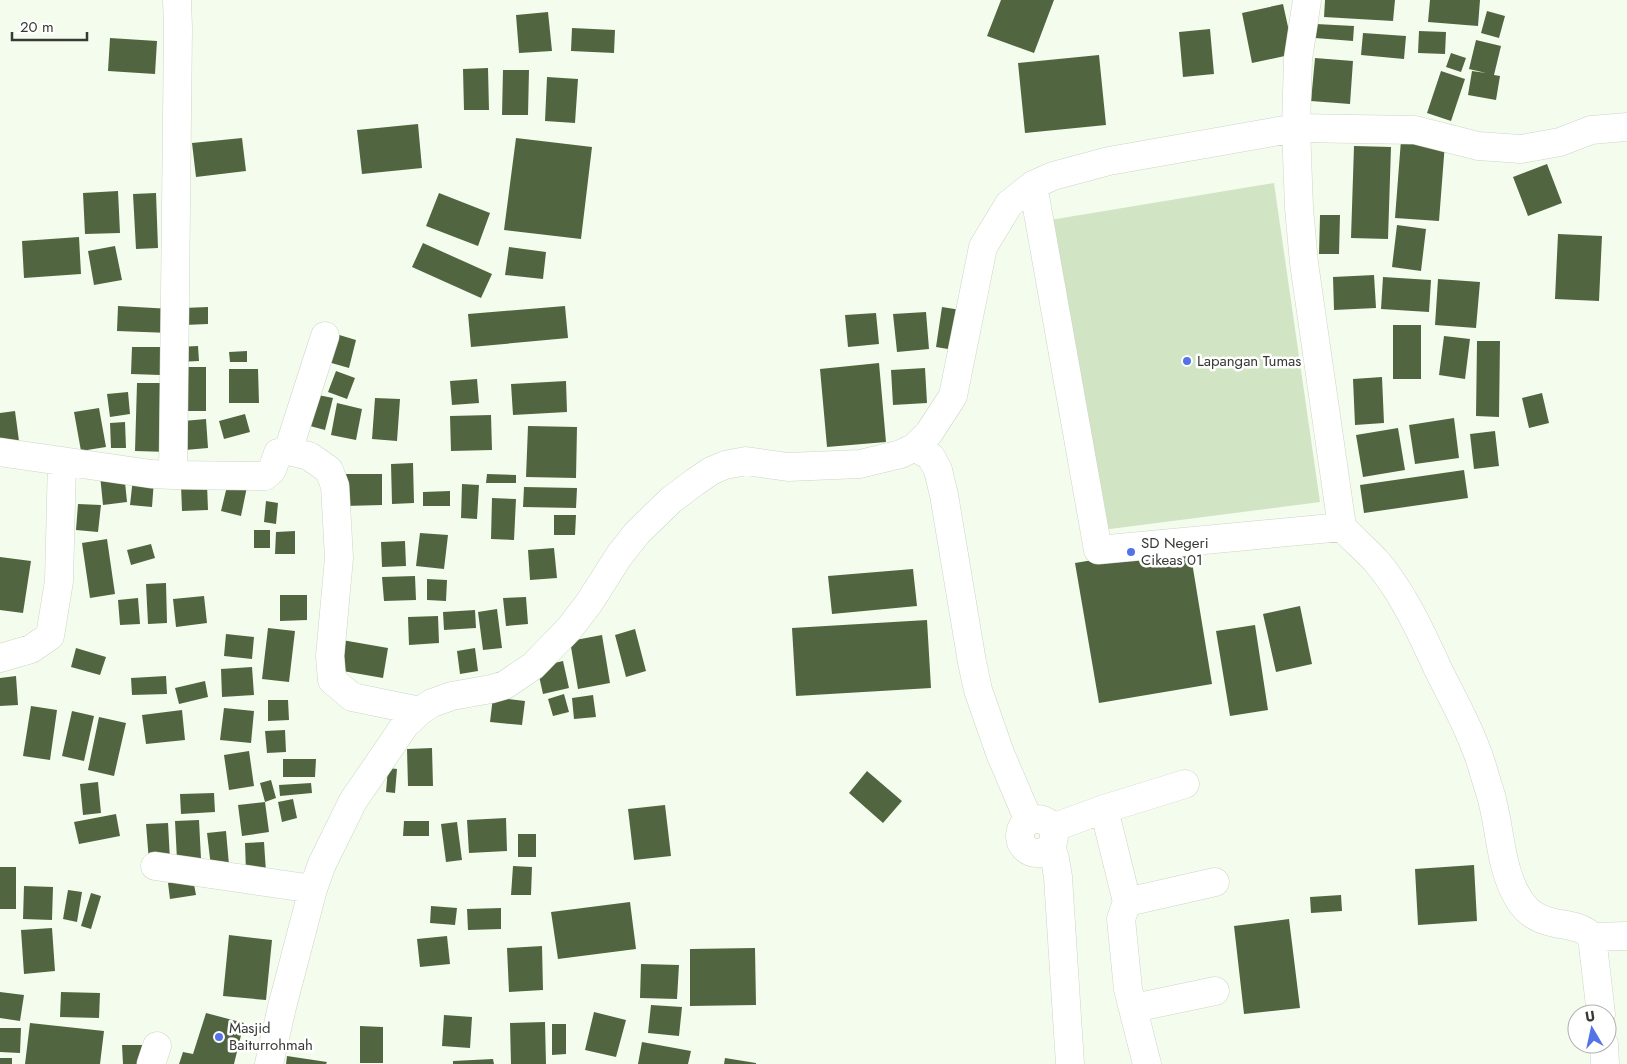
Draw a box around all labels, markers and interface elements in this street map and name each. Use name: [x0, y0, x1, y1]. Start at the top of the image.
scale bar: [12, 10, 88, 42]
text: 20 m: [20, 16, 54, 38]
place label: Lapangan Tumas: [1197, 350, 1301, 372]
marker: Lapangan Tumas: [1181, 355, 1193, 367]
place label: SD Negeri Cikeas 01: [1141, 532, 1209, 571]
marker: SD Negeri Cikeas 01: [1125, 546, 1137, 558]
north arrow: [1567, 1004, 1617, 1054]
text: U: [1584, 1006, 1596, 1027]
place label: Masjid Baiturrohmah: [229, 1017, 313, 1056]
marker: Masjid Baiturrohmah: [213, 1031, 225, 1043]

